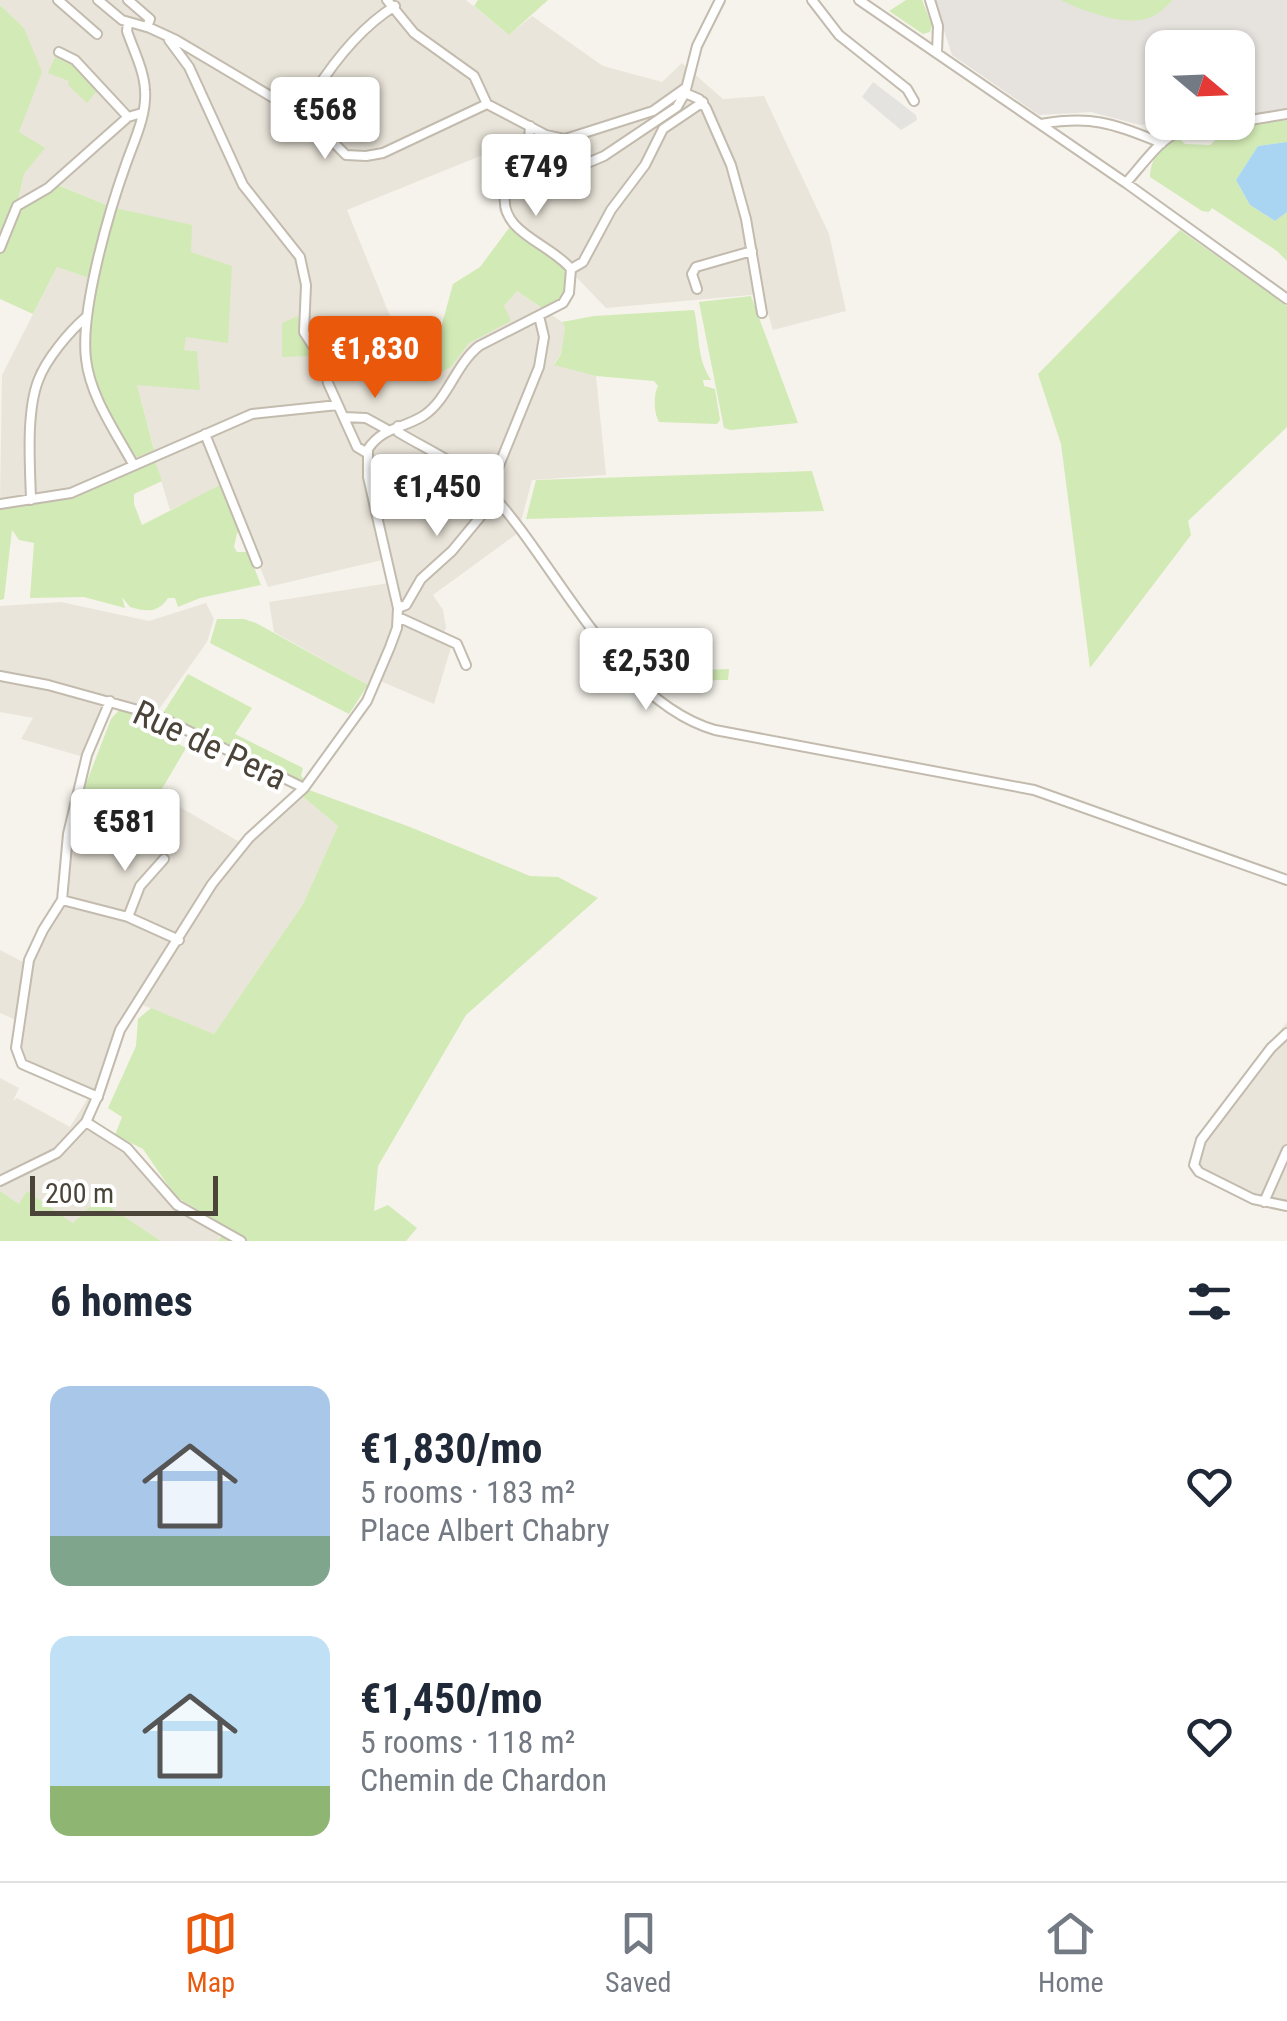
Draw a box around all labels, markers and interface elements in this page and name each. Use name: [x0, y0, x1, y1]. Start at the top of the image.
north arrow: [1145, 30, 1255, 140]
map controls: [1145, 30, 1255, 140]
pin: €568: [266, 77, 384, 162]
text: €568: [293, 90, 357, 128]
pin: €749: [477, 134, 595, 219]
text: €749: [504, 147, 568, 185]
pin: €1,830: [294, 316, 456, 401]
text: €1,830: [331, 329, 419, 367]
pin: €1,450: [356, 454, 518, 539]
text: €1,450: [393, 467, 481, 505]
pin: €2,530: [565, 628, 727, 713]
text: €2,530: [602, 641, 690, 679]
street label: Rue de Pera: [127, 692, 293, 799]
pin: €581: [66, 789, 184, 874]
text: €581: [93, 802, 157, 840]
scale bar: [30, 1171, 218, 1216]
text: 200 m: [45, 1177, 114, 1210]
icon: filters: [1182, 1274, 1237, 1329]
text: 6 homes: [50, 1277, 193, 1326]
text: €1,830/mo: [360, 1424, 542, 1473]
icon: home: [130, 1426, 250, 1546]
icon: heart: [1182, 1459, 1237, 1514]
text: 5 rooms · 183 m²: [360, 1473, 575, 1511]
text: Place Albert Chabry: [360, 1511, 610, 1549]
text: €1,450/mo: [360, 1674, 542, 1723]
icon: home: [130, 1676, 250, 1796]
icon: heart: [1182, 1709, 1237, 1764]
text: 5 rooms · 118 m²: [360, 1723, 575, 1761]
text: Chemin de Chardon: [360, 1761, 607, 1799]
tab: Map: [183, 1906, 238, 1999]
tab: Saved: [605, 1906, 671, 1999]
tab: Home: [1038, 1906, 1104, 1999]

